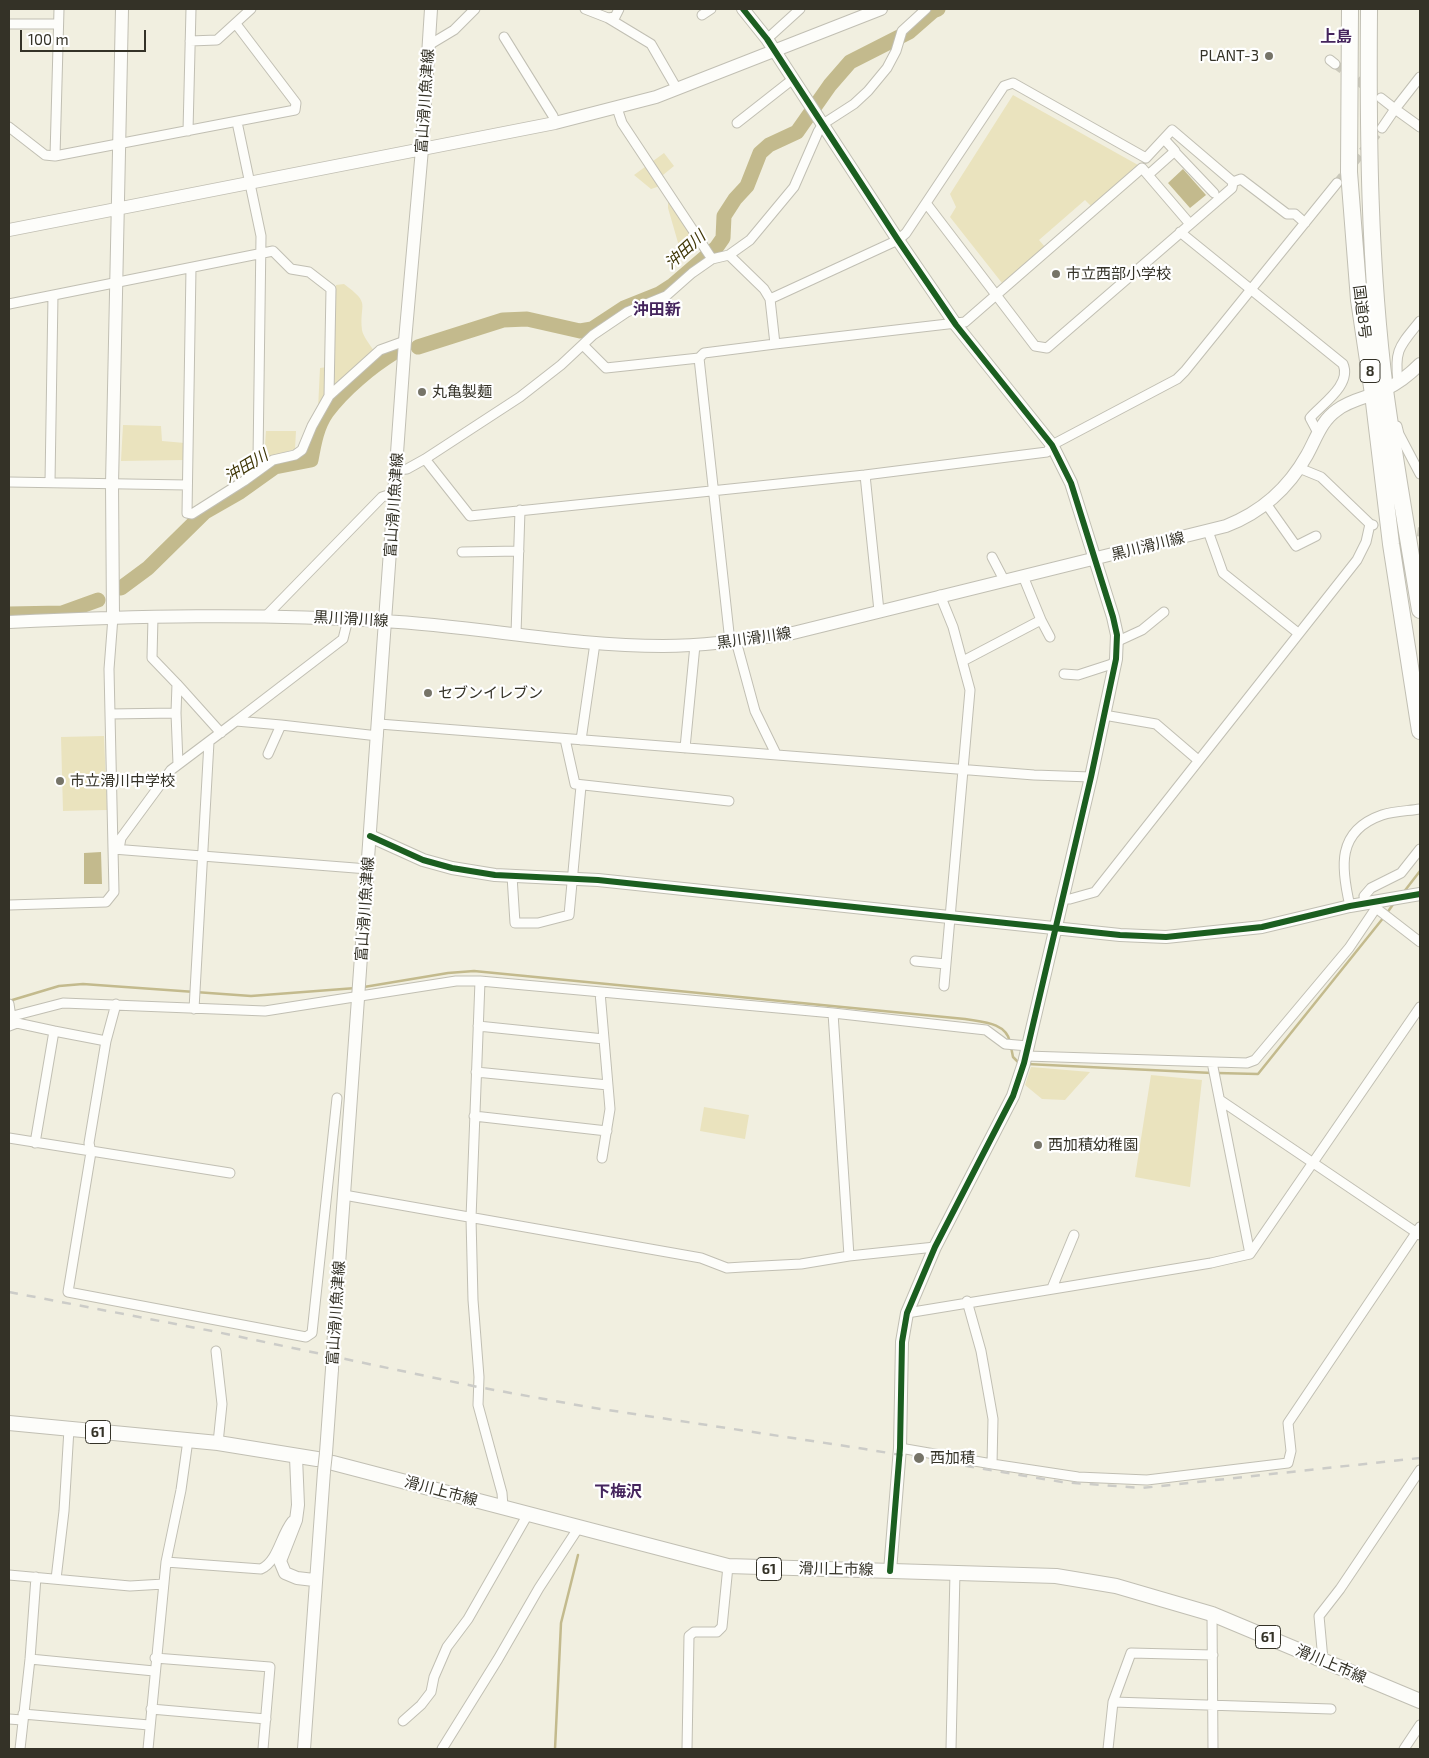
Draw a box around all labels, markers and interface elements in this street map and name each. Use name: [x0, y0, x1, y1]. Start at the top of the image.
scale bar: [22, 20, 149, 52]
district label: 上島: [1320, 27, 1352, 47]
text: 100 m: [28, 30, 69, 48]
place label: PLANT-3: [1200, 47, 1259, 65]
street label: 富山滑川魚津線: [412, 48, 438, 154]
marker: PLANT-3: [1263, 50, 1275, 62]
water label: 沖田川: [661, 227, 709, 273]
place label: 市立西部小学校: [1066, 265, 1171, 283]
marker: 市立西部小学校: [1050, 268, 1062, 280]
street label: 国道8号: [1350, 284, 1374, 340]
district label: 沖田新: [633, 300, 681, 320]
road number: 8: [1360, 360, 1380, 382]
place label: 丸亀製麺: [432, 383, 492, 401]
marker: 丸亀製麺: [416, 386, 428, 398]
water label: 沖田川: [220, 445, 272, 487]
street label: 富山滑川魚津線: [381, 452, 407, 558]
street label: 黒川滑川線: [1109, 528, 1187, 564]
street label: 黒川滑川線: [313, 608, 389, 630]
street label: 黒川滑川線: [716, 624, 792, 652]
place label: セブンイレブン: [438, 684, 543, 702]
marker: セブンイレブン: [422, 687, 434, 699]
place label: 市立滑川中学校: [70, 772, 175, 790]
marker: 市立滑川中学校: [54, 775, 66, 787]
street label: 富山滑川魚津線: [352, 856, 378, 962]
place label: 西加積幼稚園: [1048, 1136, 1138, 1154]
marker: 西加積幼稚園: [1032, 1139, 1044, 1151]
street label: 富山滑川魚津線: [323, 1260, 349, 1366]
road number: 61: [86, 1420, 110, 1444]
place label: 西加積: [930, 1449, 975, 1467]
marker: 西加積: [912, 1451, 926, 1465]
street label: 滑川上市線: [402, 1473, 480, 1509]
district label: 下梅沢: [594, 1482, 642, 1502]
road number: 61: [756, 1558, 782, 1580]
street label: 滑川上市線: [798, 1559, 874, 1579]
road number: 61: [1256, 1625, 1280, 1648]
street label: 滑川上市線: [1293, 1641, 1369, 1687]

